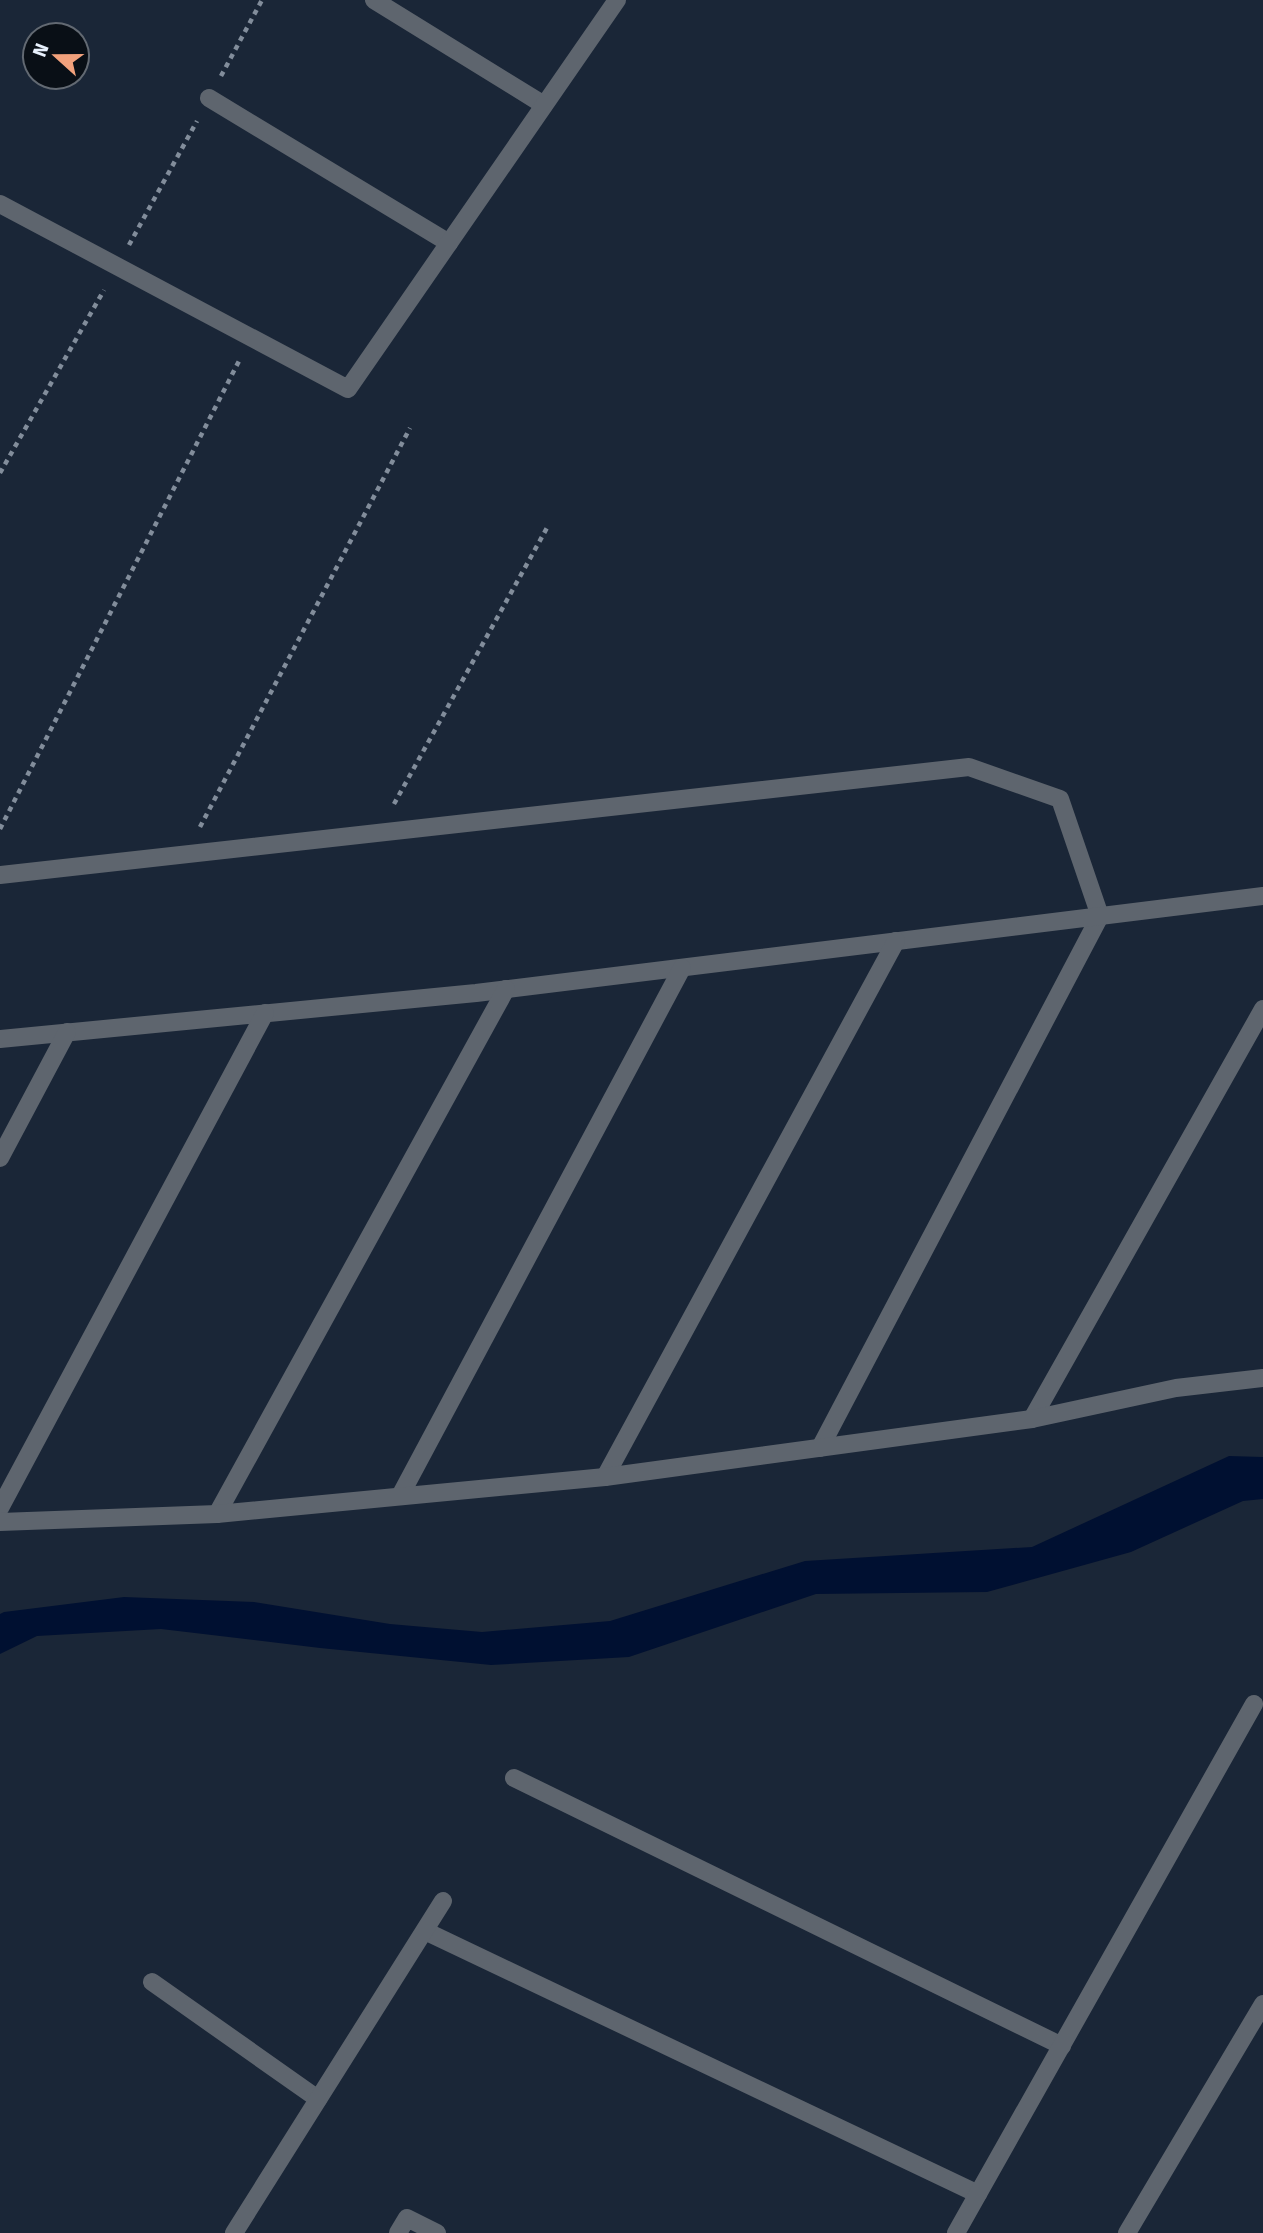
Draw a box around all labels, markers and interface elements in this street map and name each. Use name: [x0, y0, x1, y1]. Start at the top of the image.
north arrow: [21, 21, 91, 91]
text: N: [28, 40, 54, 60]

